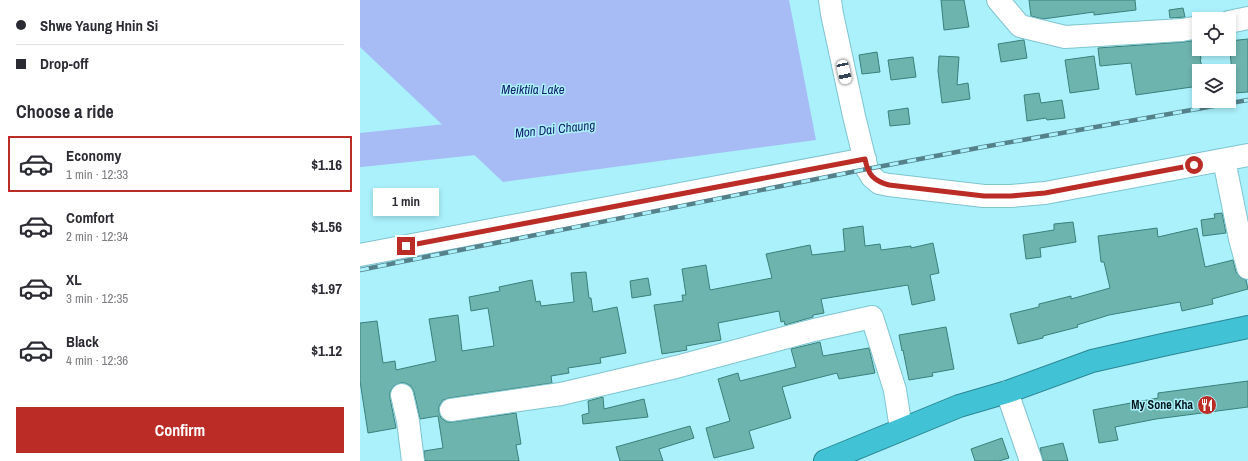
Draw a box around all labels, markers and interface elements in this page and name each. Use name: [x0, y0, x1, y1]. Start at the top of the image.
map controls: [1192, 12, 1236, 108]
button: locate: [1192, 12, 1236, 56]
text: Shwe Yaung Hnin Si: [40, 15, 158, 36]
text: Drop-off: [40, 53, 89, 74]
car: [836, 59, 852, 85]
button: layers: [1192, 64, 1236, 108]
water label: Meiktila Lake: [501, 81, 565, 98]
text: Choose a ride: [16, 99, 114, 124]
water label: Mon Dai Chaung: [514, 116, 596, 142]
text: Economy: [66, 145, 121, 166]
icon: car: [18, 146, 54, 182]
text: $1.16: [311, 154, 342, 175]
route start: [1185, 156, 1203, 174]
text: 1 min · 12:33: [66, 166, 128, 183]
callout: 1 min: [373, 188, 439, 216]
text: 1 min: [392, 193, 420, 210]
text: Comfort: [66, 207, 114, 228]
icon: car: [18, 208, 54, 244]
text: $1.56: [311, 216, 342, 237]
text: 2 min · 12:34: [66, 228, 128, 245]
route end: [397, 237, 415, 255]
text: XL: [66, 269, 82, 290]
icon: car: [18, 270, 54, 306]
text: $1.97: [311, 278, 342, 299]
text: 3 min · 12:35: [66, 290, 128, 307]
text: Black: [66, 331, 99, 352]
icon: car: [18, 332, 54, 368]
text: $1.12: [311, 340, 342, 361]
text: 4 min · 12:36: [66, 352, 128, 369]
restaurant icon: My Sone Kha: [1196, 394, 1218, 416]
place label: My Sone Kha: [1131, 397, 1194, 413]
button: Confirm: [16, 407, 344, 453]

